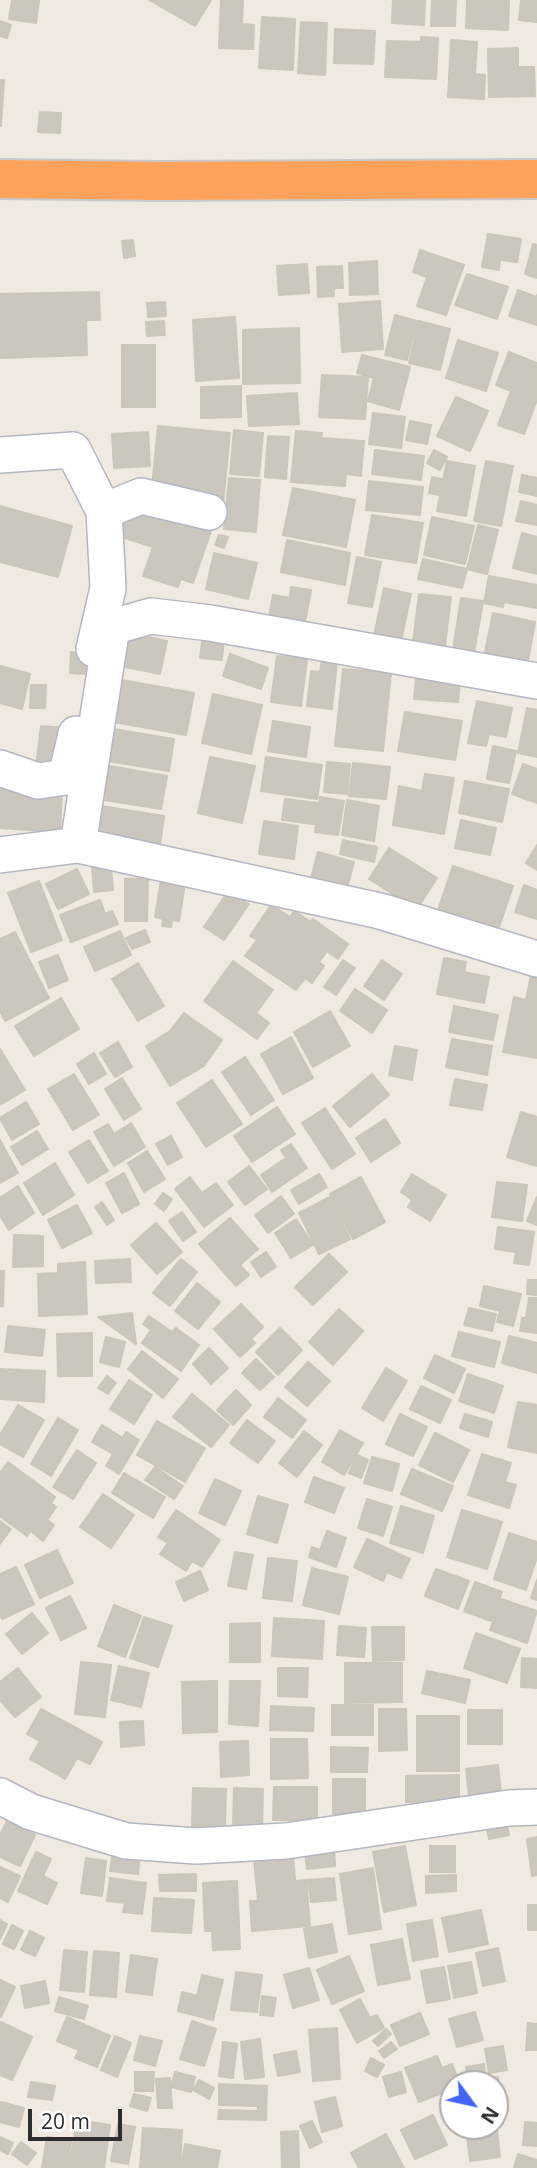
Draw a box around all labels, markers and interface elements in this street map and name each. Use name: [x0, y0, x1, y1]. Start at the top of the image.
north arrow: [439, 2070, 509, 2140]
scale bar: [32, 2094, 126, 2138]
text: N: [475, 2102, 505, 2129]
text: 20 m: [41, 2107, 90, 2135]

